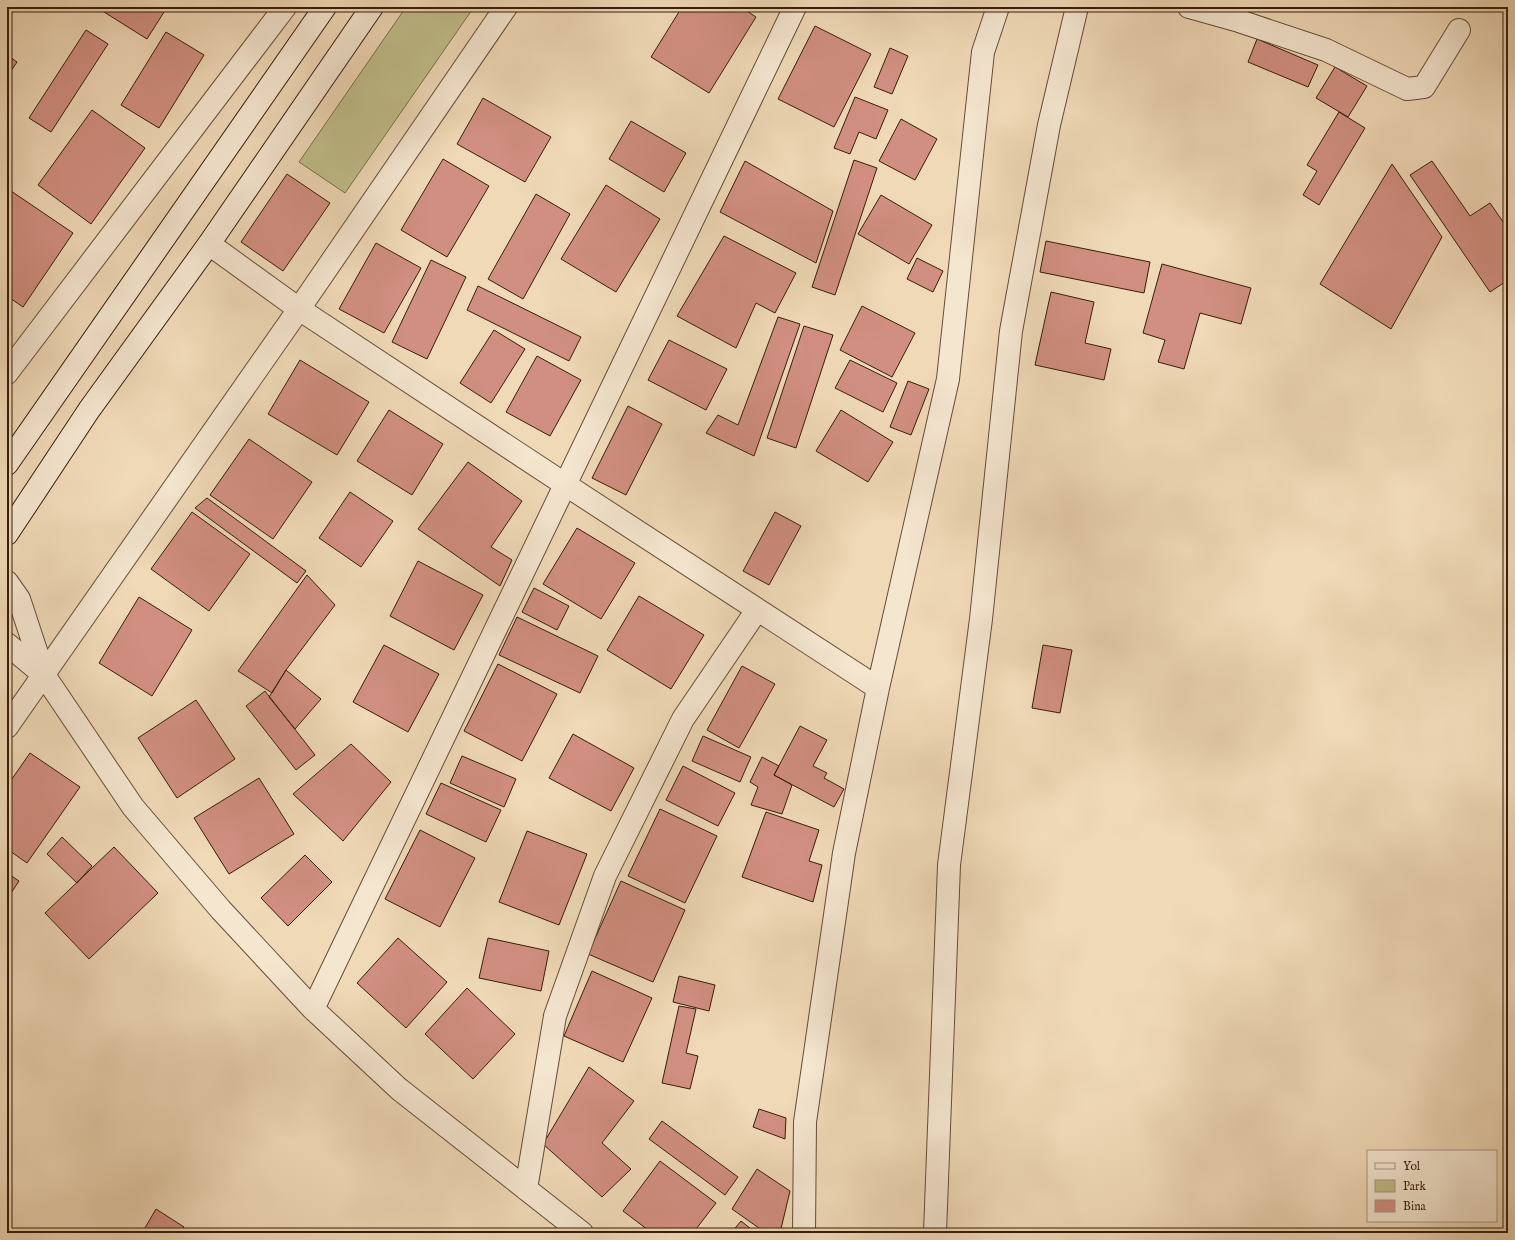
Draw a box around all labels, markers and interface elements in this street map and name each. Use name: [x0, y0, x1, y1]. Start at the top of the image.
legend: [1367, 1150, 1497, 1222]
text: Yol: [1403, 1159, 1421, 1174]
text: Park: [1403, 1179, 1426, 1194]
text: Bina: [1403, 1199, 1427, 1214]

